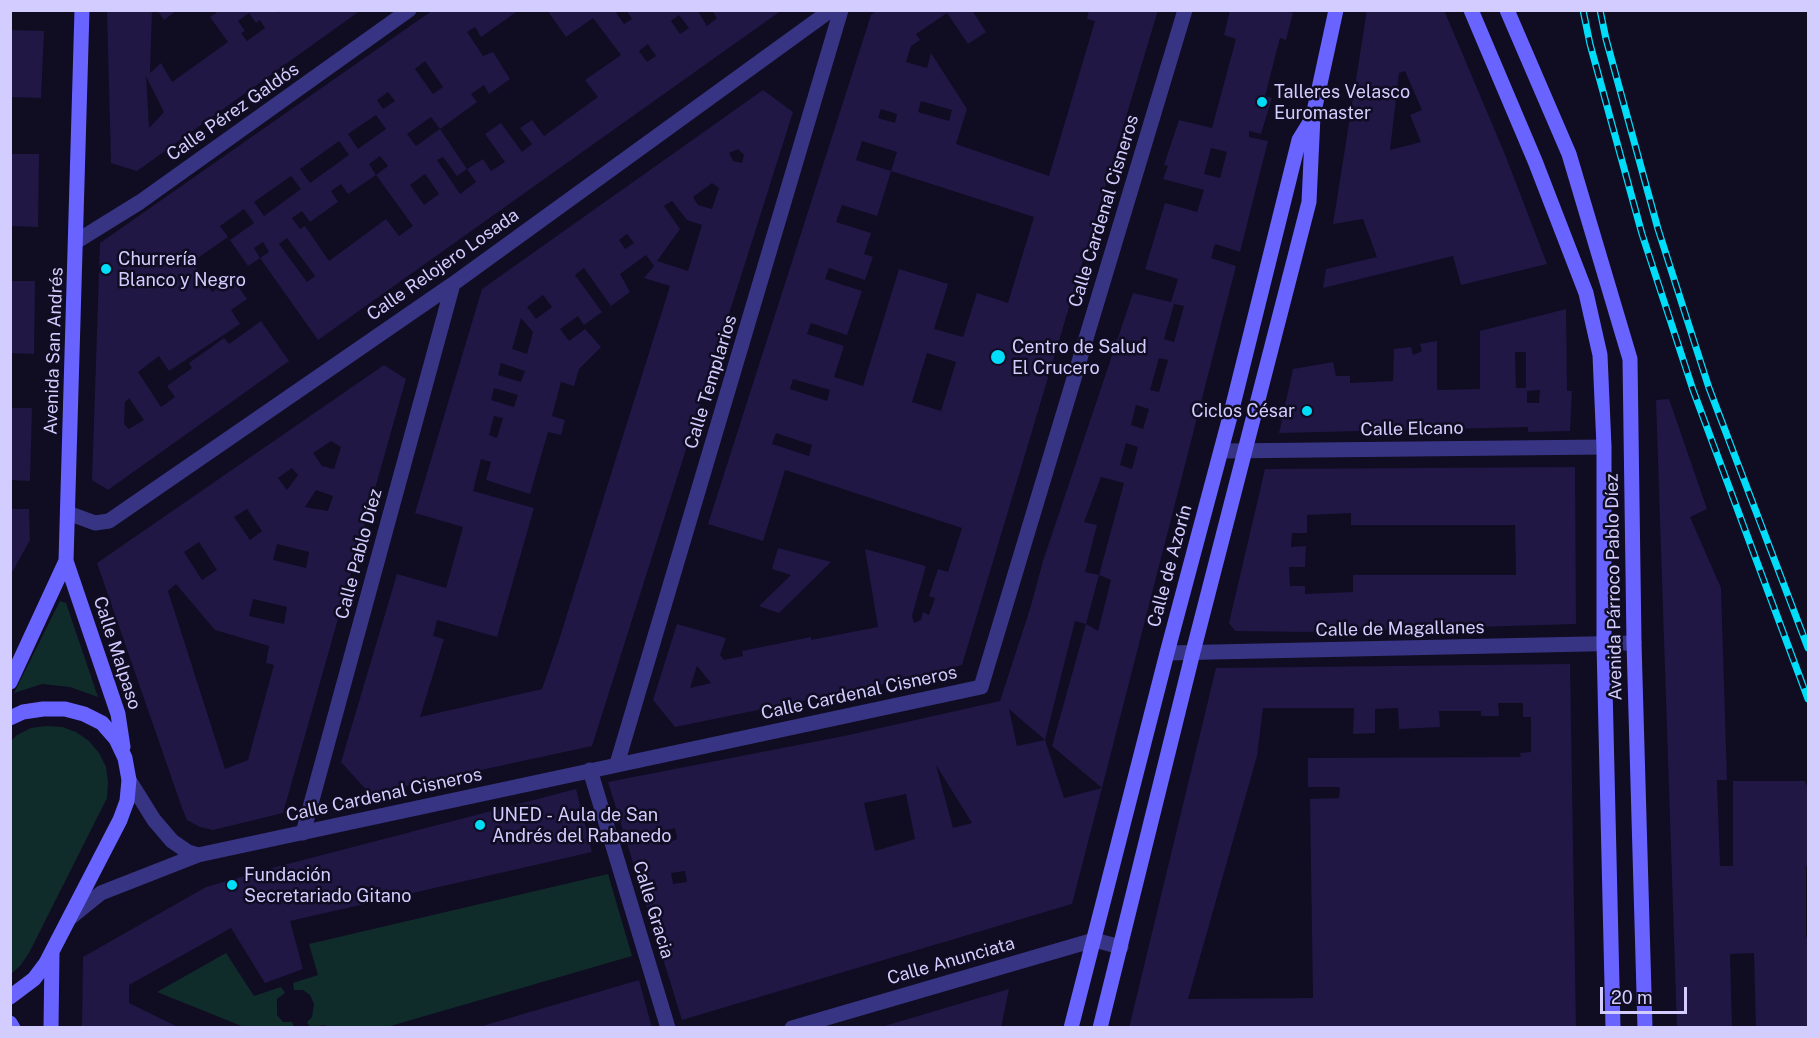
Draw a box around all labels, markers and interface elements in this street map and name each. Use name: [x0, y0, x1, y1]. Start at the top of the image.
street label: Calle Pérez Galdós: [163, 58, 303, 166]
place label: Talleres Velasco Euromaster: [1274, 81, 1410, 124]
marker: Talleres Velasco Euromaster: [1255, 95, 1269, 109]
street label: Calle Cardenal Cisneros: [1064, 112, 1144, 310]
street label: Calle Relojero Losada: [363, 204, 523, 326]
place label: Churrería Blanco y Negro: [118, 248, 246, 290]
marker: Churrería Blanco y Negro: [99, 262, 113, 276]
street label: Avenida San Andrés: [40, 267, 68, 435]
street label: Calle Templarios: [680, 312, 742, 452]
place label: Centro de Salud El Crucero: [1012, 336, 1147, 378]
marker: Centro de Salud El Crucero: [989, 348, 1007, 366]
place label: Ciclos César: [1191, 400, 1295, 422]
marker: Ciclos César: [1300, 404, 1314, 418]
street label: Calle Elcano: [1360, 417, 1464, 441]
street label: Avenida Párroco Pablo Díez: [1601, 473, 1627, 701]
street label: Calle Pablo Díez: [331, 486, 387, 622]
street label: Calle de Azorín: [1143, 502, 1197, 630]
street label: Calle Malpaso: [89, 594, 145, 712]
street label: Calle de Magallanes: [1315, 617, 1485, 641]
street label: Calle Cardenal Cisneros: [759, 662, 959, 724]
street label: Calle Cardenal Cisneros: [284, 764, 484, 826]
place label: UNED - Aula de San Andrés del Rabanedo: [492, 804, 671, 846]
marker: UNED - Aula de San Andrés del Rabanedo: [473, 818, 487, 832]
street label: Calle Gracia: [628, 859, 678, 961]
place label: Fundación Secretariado Gitano: [244, 864, 411, 906]
marker: Fundación Secretariado Gitano: [225, 878, 239, 892]
street label: Calle Anunciata: [885, 932, 1017, 990]
scale bar: [1603, 975, 1690, 1013]
text: 20 m: [1611, 987, 1653, 1008]

